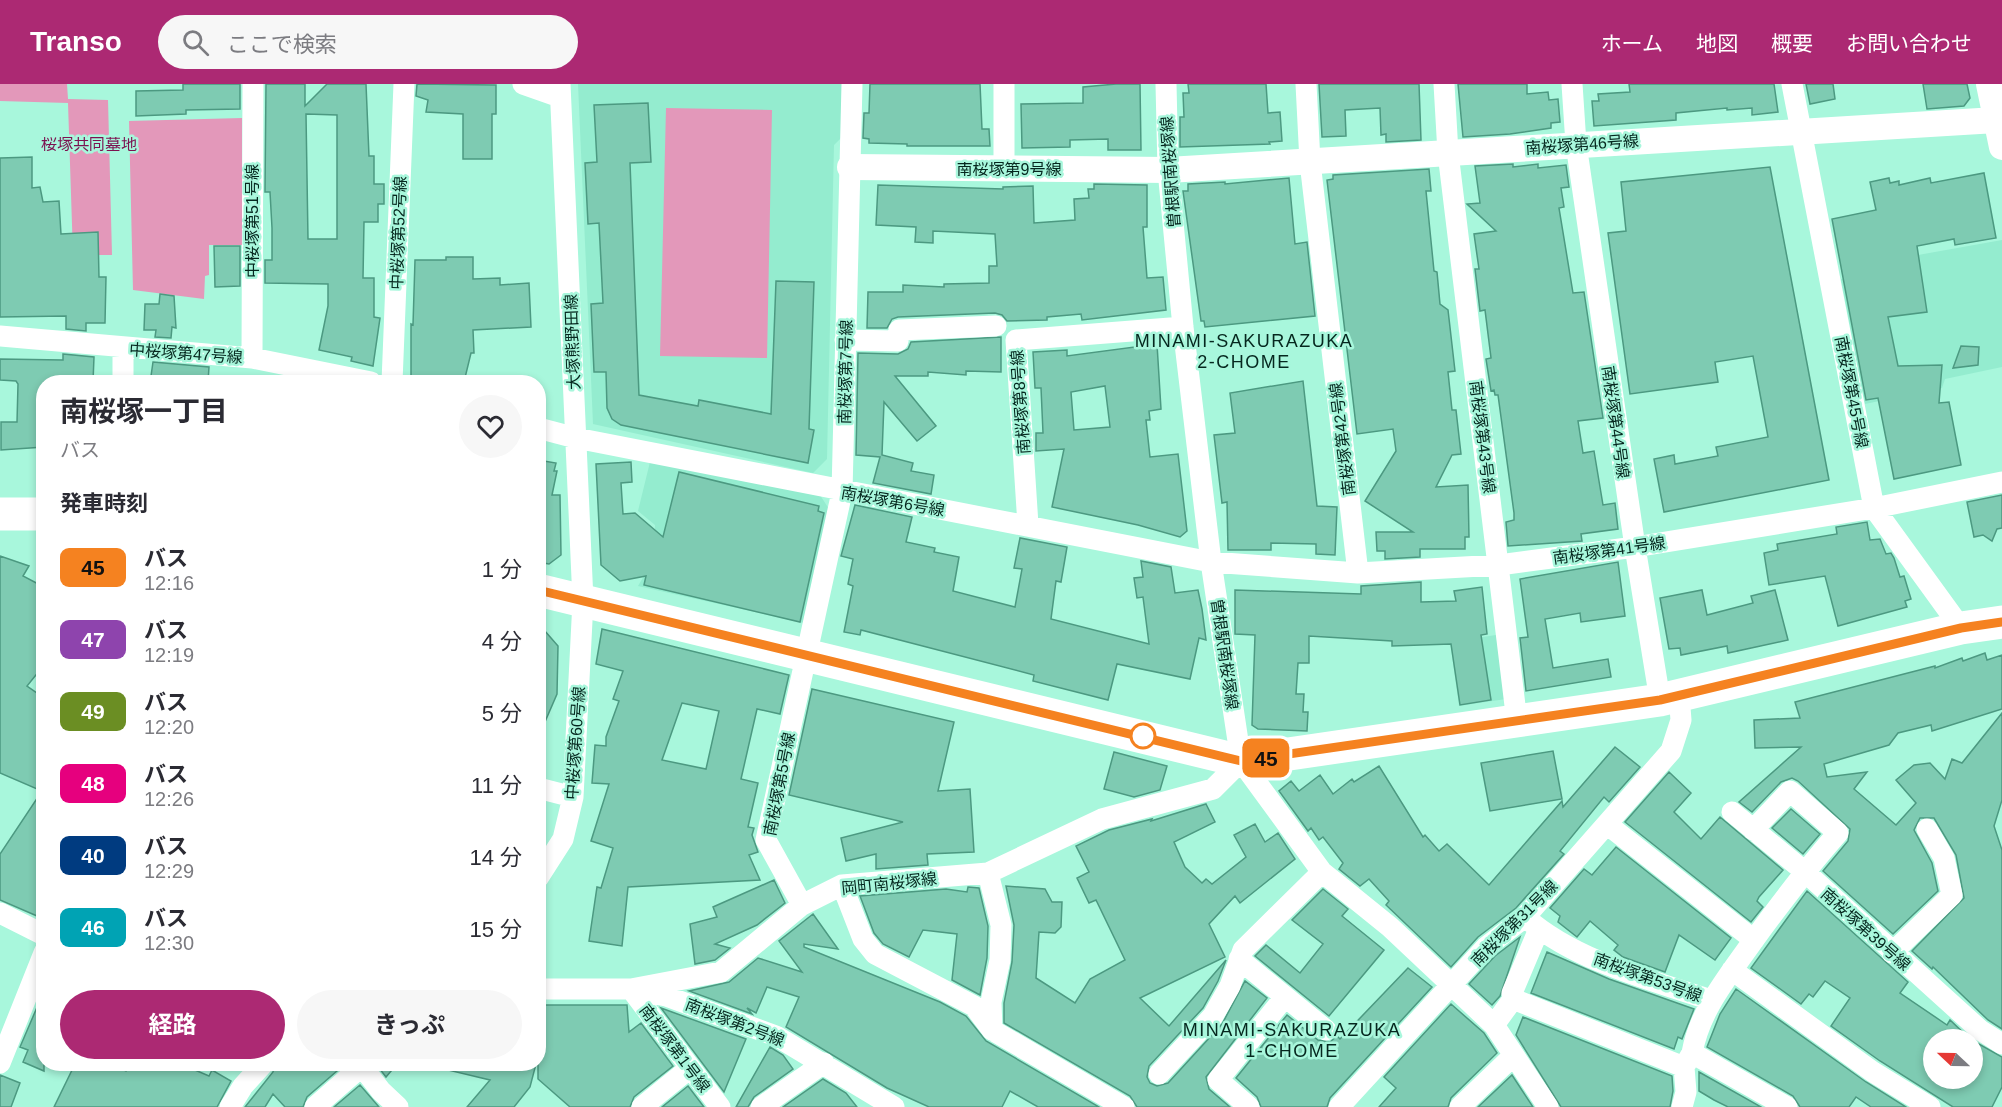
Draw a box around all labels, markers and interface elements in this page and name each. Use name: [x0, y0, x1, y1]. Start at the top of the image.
search box: [158, 15, 578, 69]
text: Transo: [30, 26, 122, 57]
icon: search: [179, 26, 212, 59]
text: ここで検索: [227, 32, 337, 57]
text: ホーム: [1601, 32, 1663, 55]
text: 地図: [1696, 32, 1738, 55]
text: 概要: [1771, 32, 1813, 55]
text: お問い合わせ: [1846, 32, 1972, 55]
street label: 曽根駅南桜塚線: [1158, 116, 1183, 228]
street label: 南桜塚第46号線: [1525, 132, 1639, 157]
park label: 桜塚共同墓地: [41, 136, 137, 153]
street label: 南桜塚第9号線: [957, 161, 1061, 178]
street label: 中桜塚第51号線: [244, 164, 261, 278]
street label: 中桜塚第52号線: [388, 176, 409, 290]
street label: 大塚熊野田線: [562, 294, 583, 390]
street label: 南桜塚第7号線: [836, 319, 855, 425]
district label: MINAMI-SAKURAZUKA 2-CHOME: [1135, 331, 1353, 372]
street label: 南桜塚第45号線: [1832, 335, 1871, 450]
street label: 中桜塚第47号線: [129, 341, 243, 366]
street label: 南桜塚第8号線: [1008, 349, 1033, 455]
street label: 南桜塚第44号線: [1599, 365, 1632, 480]
street label: 南桜塚第43号線: [1467, 380, 1498, 495]
street label: 南桜塚第42号線: [1327, 381, 1358, 496]
button: heart: [459, 395, 522, 458]
text: 南桜塚一丁目: [60, 396, 228, 427]
text: バス: [60, 439, 100, 461]
street label: 南桜塚第6号線: [840, 484, 946, 519]
text: 発車時刻: [60, 491, 148, 516]
street label: 南桜塚第41号線: [1552, 534, 1667, 567]
text: バス: [144, 546, 188, 571]
text: 45: [81, 556, 105, 579]
text: 1 分: [482, 557, 522, 582]
text: 12:16: [144, 572, 194, 594]
street label: 曽根駅南桜塚線: [1208, 597, 1241, 711]
text: バス: [144, 618, 188, 643]
text: 47: [81, 628, 105, 651]
text: 4 分: [482, 629, 522, 654]
text: 12:19: [144, 644, 194, 666]
street label: 中桜塚第60号線: [563, 686, 588, 800]
text: バス: [144, 690, 188, 715]
text: 49: [81, 700, 105, 723]
text: 5 分: [482, 701, 522, 726]
text: 12:20: [144, 716, 194, 738]
unlabelled marker: [1130, 723, 1156, 749]
street label: 南桜塚第5号線: [761, 731, 798, 837]
line badge: 45: [1239, 738, 1293, 778]
text: 45: [1254, 747, 1278, 770]
text: バス: [144, 762, 188, 787]
text: 48: [81, 772, 105, 795]
text: 11 分: [471, 773, 522, 798]
text: 12:26: [144, 788, 194, 810]
text: バス: [144, 834, 188, 859]
text: 40: [81, 844, 105, 867]
text: 14 分: [469, 845, 522, 870]
text: 12:29: [144, 860, 194, 882]
street label: 岡町南桜塚線: [840, 870, 938, 897]
street label: 南桜塚第31号線: [1468, 877, 1561, 970]
street label: 南桜塚第39号線: [1818, 885, 1914, 974]
text: バス: [144, 906, 188, 931]
text: 46: [81, 916, 105, 939]
text: 15 分: [469, 917, 522, 942]
text: 12:30: [144, 932, 194, 954]
street label: 南桜塚第53号線: [1591, 950, 1704, 1005]
button: 経路: [60, 990, 285, 1059]
button: きっぷ: [297, 990, 522, 1059]
street label: 南桜塚第2号線: [683, 996, 787, 1049]
street label: 南桜塚第1号線: [636, 1001, 713, 1095]
district label: MINAMI-SAKURAZUKA 1-CHOME: [1183, 1020, 1401, 1061]
north arrow: [1923, 1029, 1983, 1089]
map controls: [1923, 1029, 1983, 1089]

